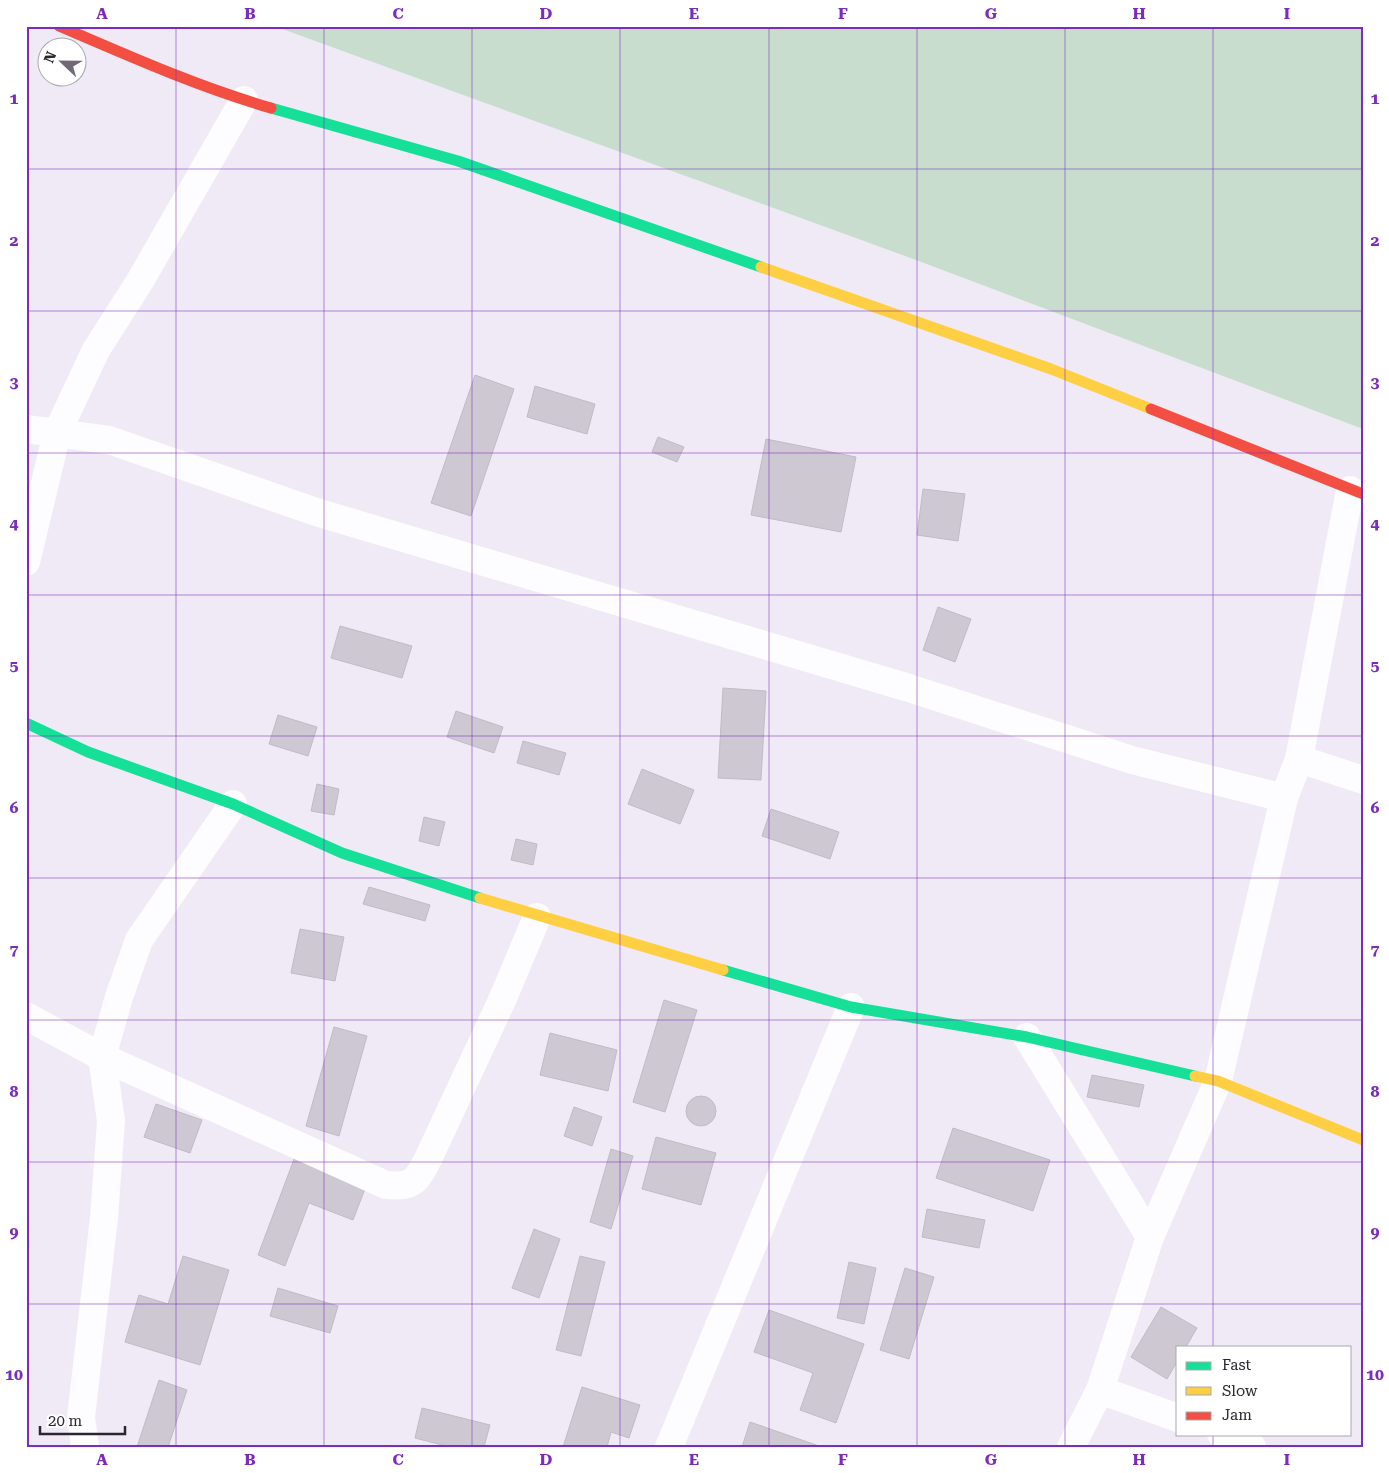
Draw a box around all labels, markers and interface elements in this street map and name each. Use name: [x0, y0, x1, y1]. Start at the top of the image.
text: A: [96, 4, 108, 23]
text: B: [244, 4, 256, 23]
text: C: [392, 4, 404, 23]
text: D: [540, 4, 553, 23]
text: E: [689, 4, 699, 23]
text: F: [838, 4, 848, 23]
text: G: [985, 4, 998, 23]
text: H: [1132, 4, 1146, 23]
text: I: [1284, 4, 1290, 23]
north arrow: [38, 38, 88, 88]
text: N: [41, 49, 59, 65]
text: 1: [10, 89, 19, 108]
text: 1: [1371, 89, 1380, 108]
text: 2: [10, 231, 19, 250]
text: 2: [1371, 231, 1380, 250]
text: 3: [10, 373, 19, 392]
text: 3: [1371, 373, 1380, 392]
text: 4: [10, 514, 19, 533]
text: 4: [1371, 514, 1380, 533]
text: 5: [10, 656, 19, 675]
text: 5: [1371, 656, 1380, 675]
text: 6: [10, 798, 19, 817]
text: 6: [1371, 798, 1380, 817]
text: 7: [10, 940, 19, 959]
text: 7: [1371, 940, 1380, 959]
text: 8: [10, 1082, 19, 1101]
text: 8: [1371, 1082, 1380, 1101]
text: 9: [10, 1223, 19, 1242]
text: 9: [1371, 1223, 1380, 1242]
legend: [1176, 1346, 1352, 1436]
text: Fast: [1222, 1356, 1252, 1374]
text: 10: [5, 1365, 23, 1384]
text: 10: [1366, 1365, 1384, 1384]
text: Slow: [1222, 1382, 1258, 1400]
scale bar: [40, 1403, 125, 1435]
text: Jam: [1222, 1406, 1252, 1424]
text: 20 m: [48, 1412, 83, 1430]
text: A: [96, 1450, 108, 1469]
text: B: [244, 1450, 256, 1469]
text: C: [392, 1450, 404, 1469]
text: D: [540, 1450, 553, 1469]
text: E: [689, 1450, 699, 1469]
text: F: [838, 1450, 848, 1469]
text: G: [985, 1450, 998, 1469]
text: H: [1132, 1450, 1146, 1469]
text: I: [1284, 1450, 1290, 1469]

